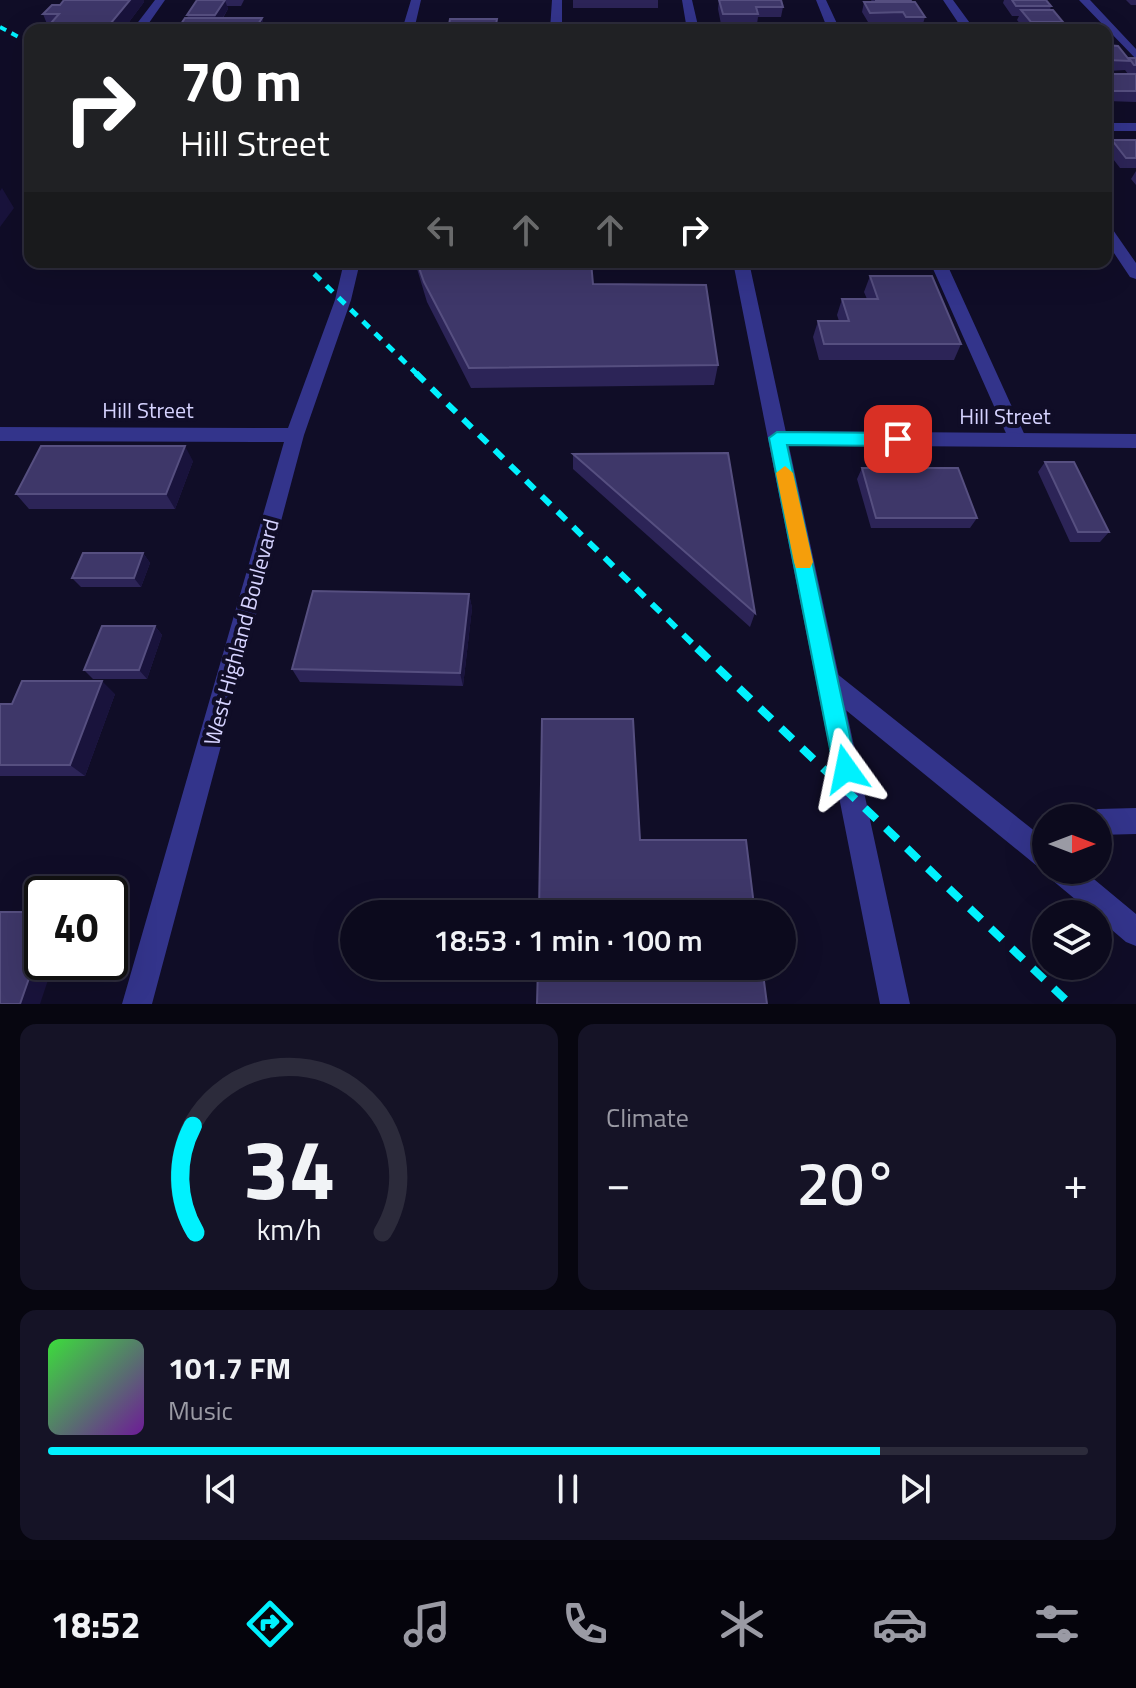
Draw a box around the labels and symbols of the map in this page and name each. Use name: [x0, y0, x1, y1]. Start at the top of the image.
street label: Hill Street: [102, 393, 194, 427]
street label: Hill Street: [959, 399, 1051, 433]
pin: [864, 405, 932, 473]
street label: West Highland Boulevard: [194, 515, 288, 749]
position arrow: [804, 727, 888, 811]
north arrow: [1032, 804, 1112, 884]
speed limit sign: 40: [24, 876, 128, 980]

